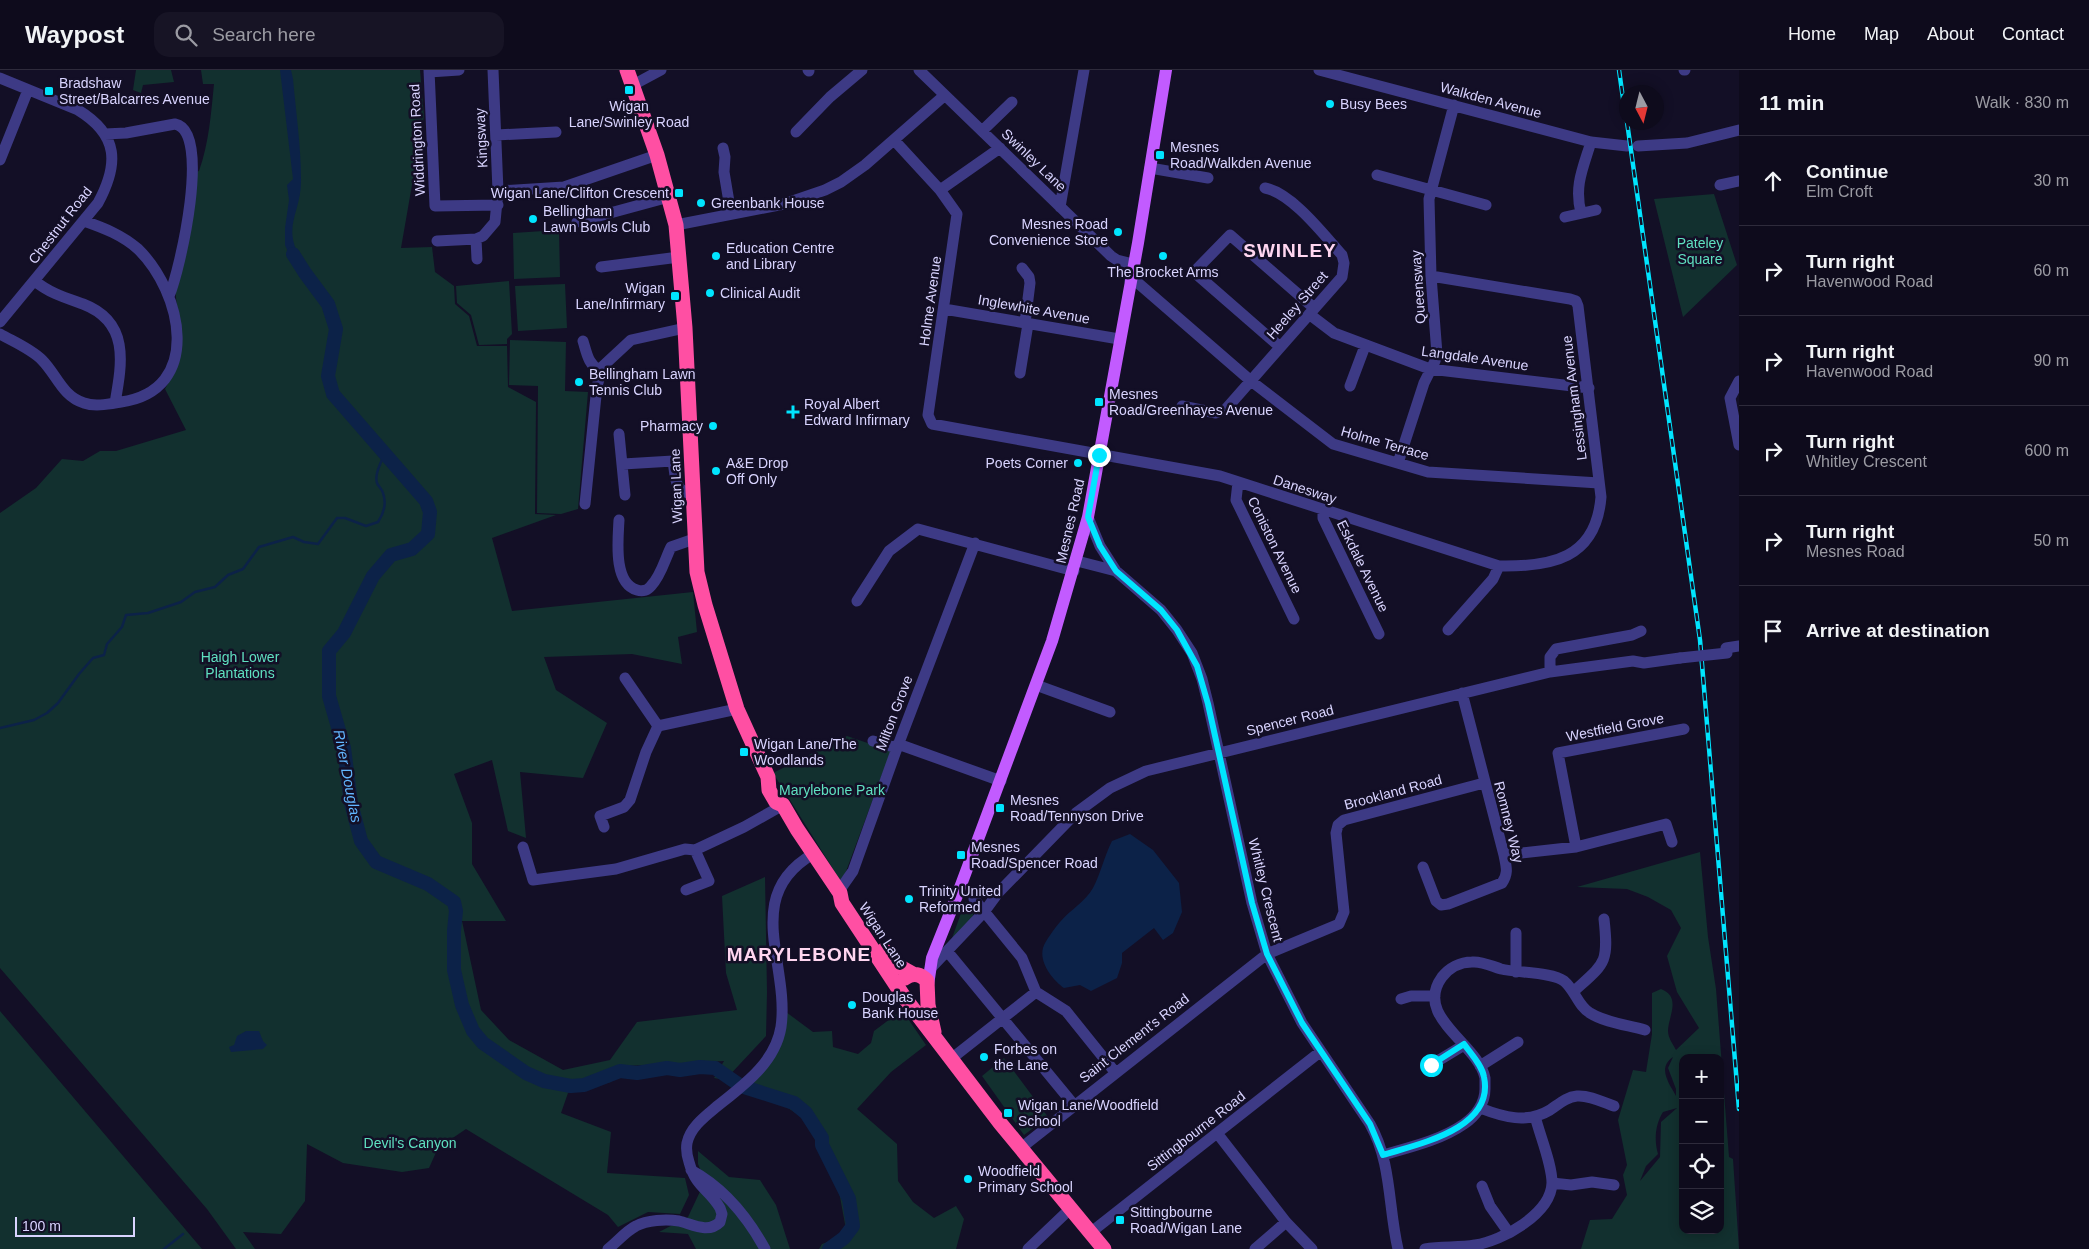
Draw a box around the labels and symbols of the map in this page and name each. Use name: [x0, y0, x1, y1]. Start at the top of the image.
place label: Bradshaw Street/Balcarres Avenue: [59, 75, 210, 107]
street label: Walkden Avenue: [1439, 79, 1544, 121]
street label: Widdrington Road: [406, 84, 428, 196]
marker: Wigan Lane/Swinley Road: [623, 84, 635, 96]
marker: Bradshaw Street/Balcarres Avenue: [43, 85, 55, 97]
north arrow: [1619, 85, 1664, 130]
place label: Busy Bees: [1340, 96, 1407, 112]
place label: Wigan Lane/Swinley Road: [569, 98, 689, 130]
marker: Busy Bees: [1324, 98, 1336, 110]
street label: Kingsway: [471, 108, 491, 168]
street label: Swinley Lane: [998, 125, 1070, 195]
place label: Mesnes Road/Walkden Avenue: [1170, 139, 1312, 171]
marker: Mesnes Road/Walkden Avenue: [1154, 149, 1166, 161]
street label: Chestnut Road: [25, 183, 95, 267]
place label: Wigan Lane/Clifton Crescent: [491, 185, 669, 201]
marker: Wigan Lane/Clifton Crescent: [673, 187, 685, 199]
place label: Greenbank House: [711, 195, 825, 211]
marker: Greenbank House: [695, 197, 707, 209]
place label: Bellingham Lawn Bowls Club: [543, 203, 651, 235]
marker: Bellingham Lawn Bowls Club: [527, 213, 539, 225]
place label: Mesnes Road Convenience Store: [989, 216, 1108, 248]
marker: Mesnes Road Convenience Store: [1112, 226, 1124, 238]
park label: Pateley Square: [1677, 235, 1723, 267]
place label: Education Centre and Library: [726, 240, 834, 272]
district label: SWINLEY: [1243, 240, 1337, 261]
marker: Education Centre and Library: [710, 250, 722, 262]
marker: The Brocket Arms: [1157, 250, 1169, 262]
street label: Queensway: [1407, 250, 1429, 324]
street label: Holme Avenue: [916, 255, 944, 347]
place label: The Brocket Arms: [1107, 264, 1219, 280]
street label: Heeley Street: [1263, 268, 1331, 342]
place label: Wigan Lane/Infirmary: [576, 280, 665, 312]
place label: Clinical Audit: [720, 285, 800, 301]
marker: Clinical Audit: [704, 287, 716, 299]
marker: Wigan Lane/Infirmary: [669, 290, 681, 302]
street label: Inglewhite Avenue: [977, 291, 1091, 327]
street label: Lessingham Avenue: [1558, 334, 1590, 461]
street label: Langdale Avenue: [1420, 343, 1530, 373]
place label: Bellingham Lawn Tennis Club: [589, 366, 696, 398]
marker: Bellingham Lawn Tennis Club: [573, 376, 585, 388]
place label: Mesnes Road/Greenhayes Avenue: [1109, 386, 1273, 418]
place label: Royal Albert Edward Infirmary: [804, 396, 910, 428]
marker: Mesnes Road/Greenhayes Avenue: [1093, 396, 1105, 408]
marker: Royal Albert Edward Infirmary: [786, 405, 800, 419]
place label: Pharmacy: [640, 418, 703, 434]
marker: Pharmacy: [707, 420, 719, 432]
street label: Holme Terrace: [1339, 423, 1431, 463]
route end: [1088, 444, 1111, 467]
street label: Wigan Lane: [667, 448, 685, 524]
place label: A&E Drop Off Only: [726, 455, 788, 487]
place label: Poets Corner: [986, 455, 1068, 471]
marker: Poets Corner: [1072, 457, 1084, 469]
marker: A&E Drop Off Only: [710, 465, 722, 477]
street label: Danesway: [1271, 471, 1339, 507]
street label: Mesnes Road: [1052, 477, 1088, 565]
street label: Coniston Avenue: [1245, 494, 1305, 596]
street label: Eskdale Avenue: [1334, 517, 1392, 615]
park label: Haigh Lower Plantations: [201, 649, 280, 681]
street label: Milton Grove: [872, 673, 916, 753]
street label: Spencer Road: [1245, 701, 1335, 739]
street label: Westfield Grove: [1565, 710, 1665, 744]
water label: River Douglas: [331, 728, 365, 824]
place label: Wigan Lane/The Woodlands: [754, 736, 857, 768]
marker: Wigan Lane/The Woodlands: [738, 746, 750, 758]
street label: Brookland Road: [1342, 771, 1444, 813]
street label: Romney Way: [1491, 780, 1527, 864]
park label: Marylebone Park: [779, 782, 886, 798]
place label: Mesnes Road/Tennyson Drive: [1010, 792, 1144, 824]
marker: Mesnes Road/Tennyson Drive: [994, 802, 1006, 814]
street label: Whitley Crescent: [1245, 837, 1287, 943]
place label: Mesnes Road/Spencer Road: [971, 839, 1098, 871]
marker: Mesnes Road/Spencer Road: [955, 849, 967, 861]
place label: Trinity United Reformed: [919, 883, 1001, 915]
marker: Trinity United Reformed: [903, 893, 915, 905]
street label: Wigan Lane: [856, 899, 910, 971]
district label: MARYLEBONE: [727, 944, 871, 965]
place label: Douglas Bank House: [862, 989, 938, 1021]
street label: Saint Clement's Road: [1076, 990, 1192, 1086]
marker: Douglas Bank House: [846, 999, 858, 1011]
place label: Forbes on the Lane: [994, 1041, 1057, 1073]
marker: Forbes on the Lane: [978, 1051, 990, 1063]
route start: [1420, 1054, 1443, 1077]
street label: Sittingbourne Road: [1144, 1088, 1248, 1174]
place label: Wigan Lane/Woodfield School: [1018, 1097, 1159, 1129]
marker: Wigan Lane/Woodfield School: [1002, 1107, 1014, 1119]
park label: Devil's Canyon: [364, 1135, 456, 1151]
place label: Woodfield Primary School: [978, 1163, 1073, 1195]
marker: Woodfield Primary School: [962, 1173, 974, 1185]
place label: Sittingbourne Road/Wigan Lane: [1130, 1204, 1242, 1236]
scale bar: [15, 1214, 135, 1237]
marker: Sittingbourne Road/Wigan Lane: [1114, 1214, 1126, 1226]

